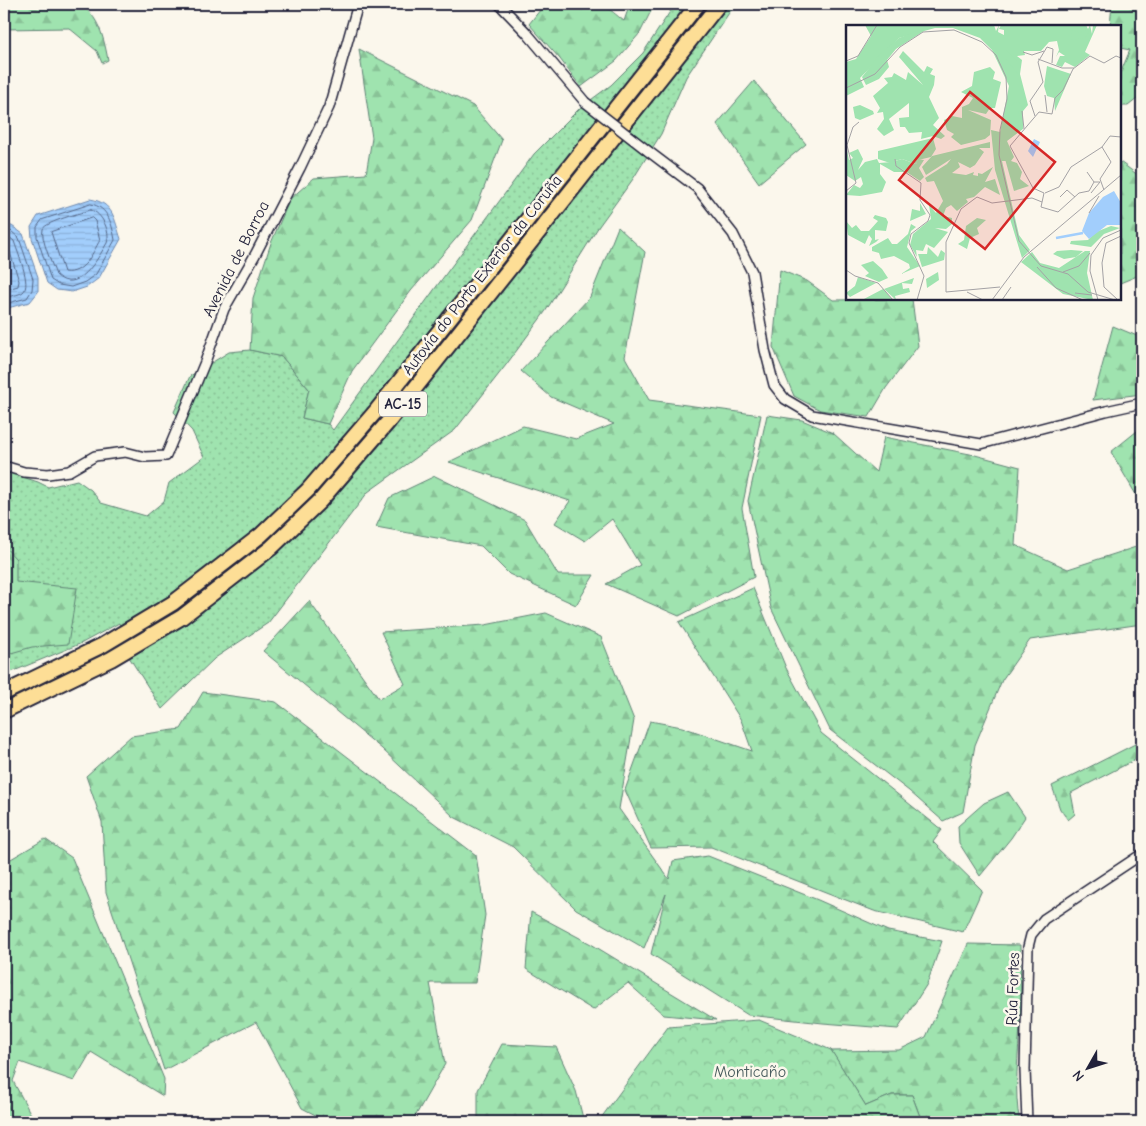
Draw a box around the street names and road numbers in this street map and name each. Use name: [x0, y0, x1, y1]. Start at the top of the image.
street label: Autovía do Porto Exterior da Coruña: [398, 172, 566, 378]
street label: Avenida de Borroa: [199, 198, 273, 320]
road number: AC-15: [379, 392, 427, 416]
street label: Rúa Fortes: [1003, 952, 1023, 1026]

